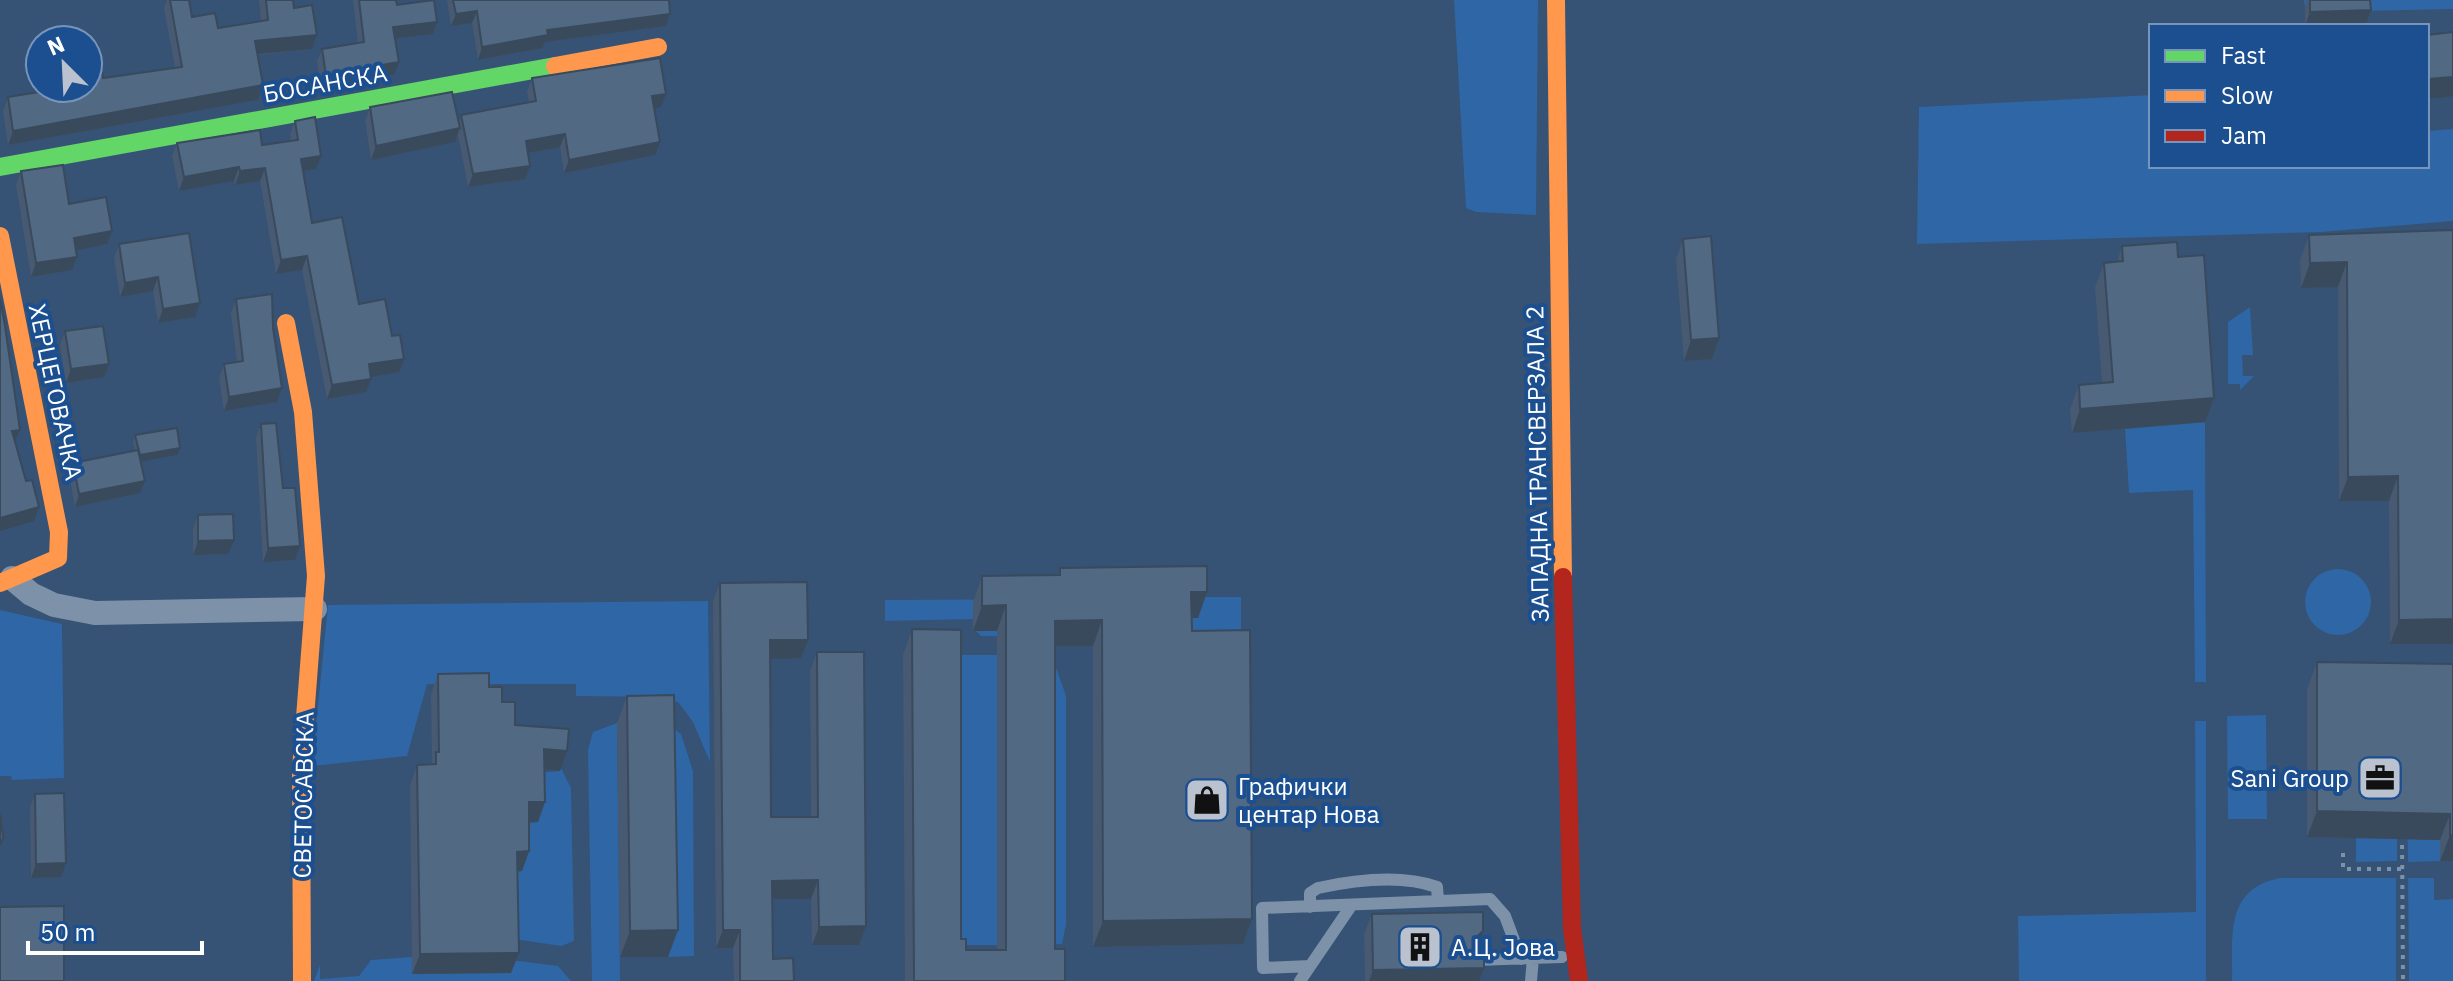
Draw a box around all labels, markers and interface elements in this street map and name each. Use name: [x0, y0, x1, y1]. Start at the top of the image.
north arrow: [24, 24, 104, 104]
legend: [2149, 24, 2429, 168]
text: N: [42, 29, 69, 62]
text: Fast: [2221, 39, 2266, 71]
street label: БОСАНСКА: [260, 56, 390, 110]
text: Slow: [2221, 79, 2273, 111]
text: Jam: [2221, 119, 2267, 151]
street label: ХЕРЦЕГОВАЧКА: [22, 301, 90, 483]
street label: ЗАПАДНА ТРАНСВЕРЗАЛА 2: [1518, 305, 1556, 623]
street label: СВЕТОСАВСКА: [286, 711, 320, 879]
office icon: Sani Group: [2356, 754, 2404, 802]
place label: Sani Group: [2231, 762, 2349, 794]
place label: Графички центар Нова: [1238, 770, 1380, 830]
shop icon: Графички центар Нова: [1183, 776, 1231, 824]
scale bar: [28, 905, 202, 955]
text: 50 m: [40, 916, 95, 948]
building icon: А.Ц. Јова: [1396, 923, 1444, 971]
place label: А.Ц. Јова: [1451, 931, 1555, 963]

